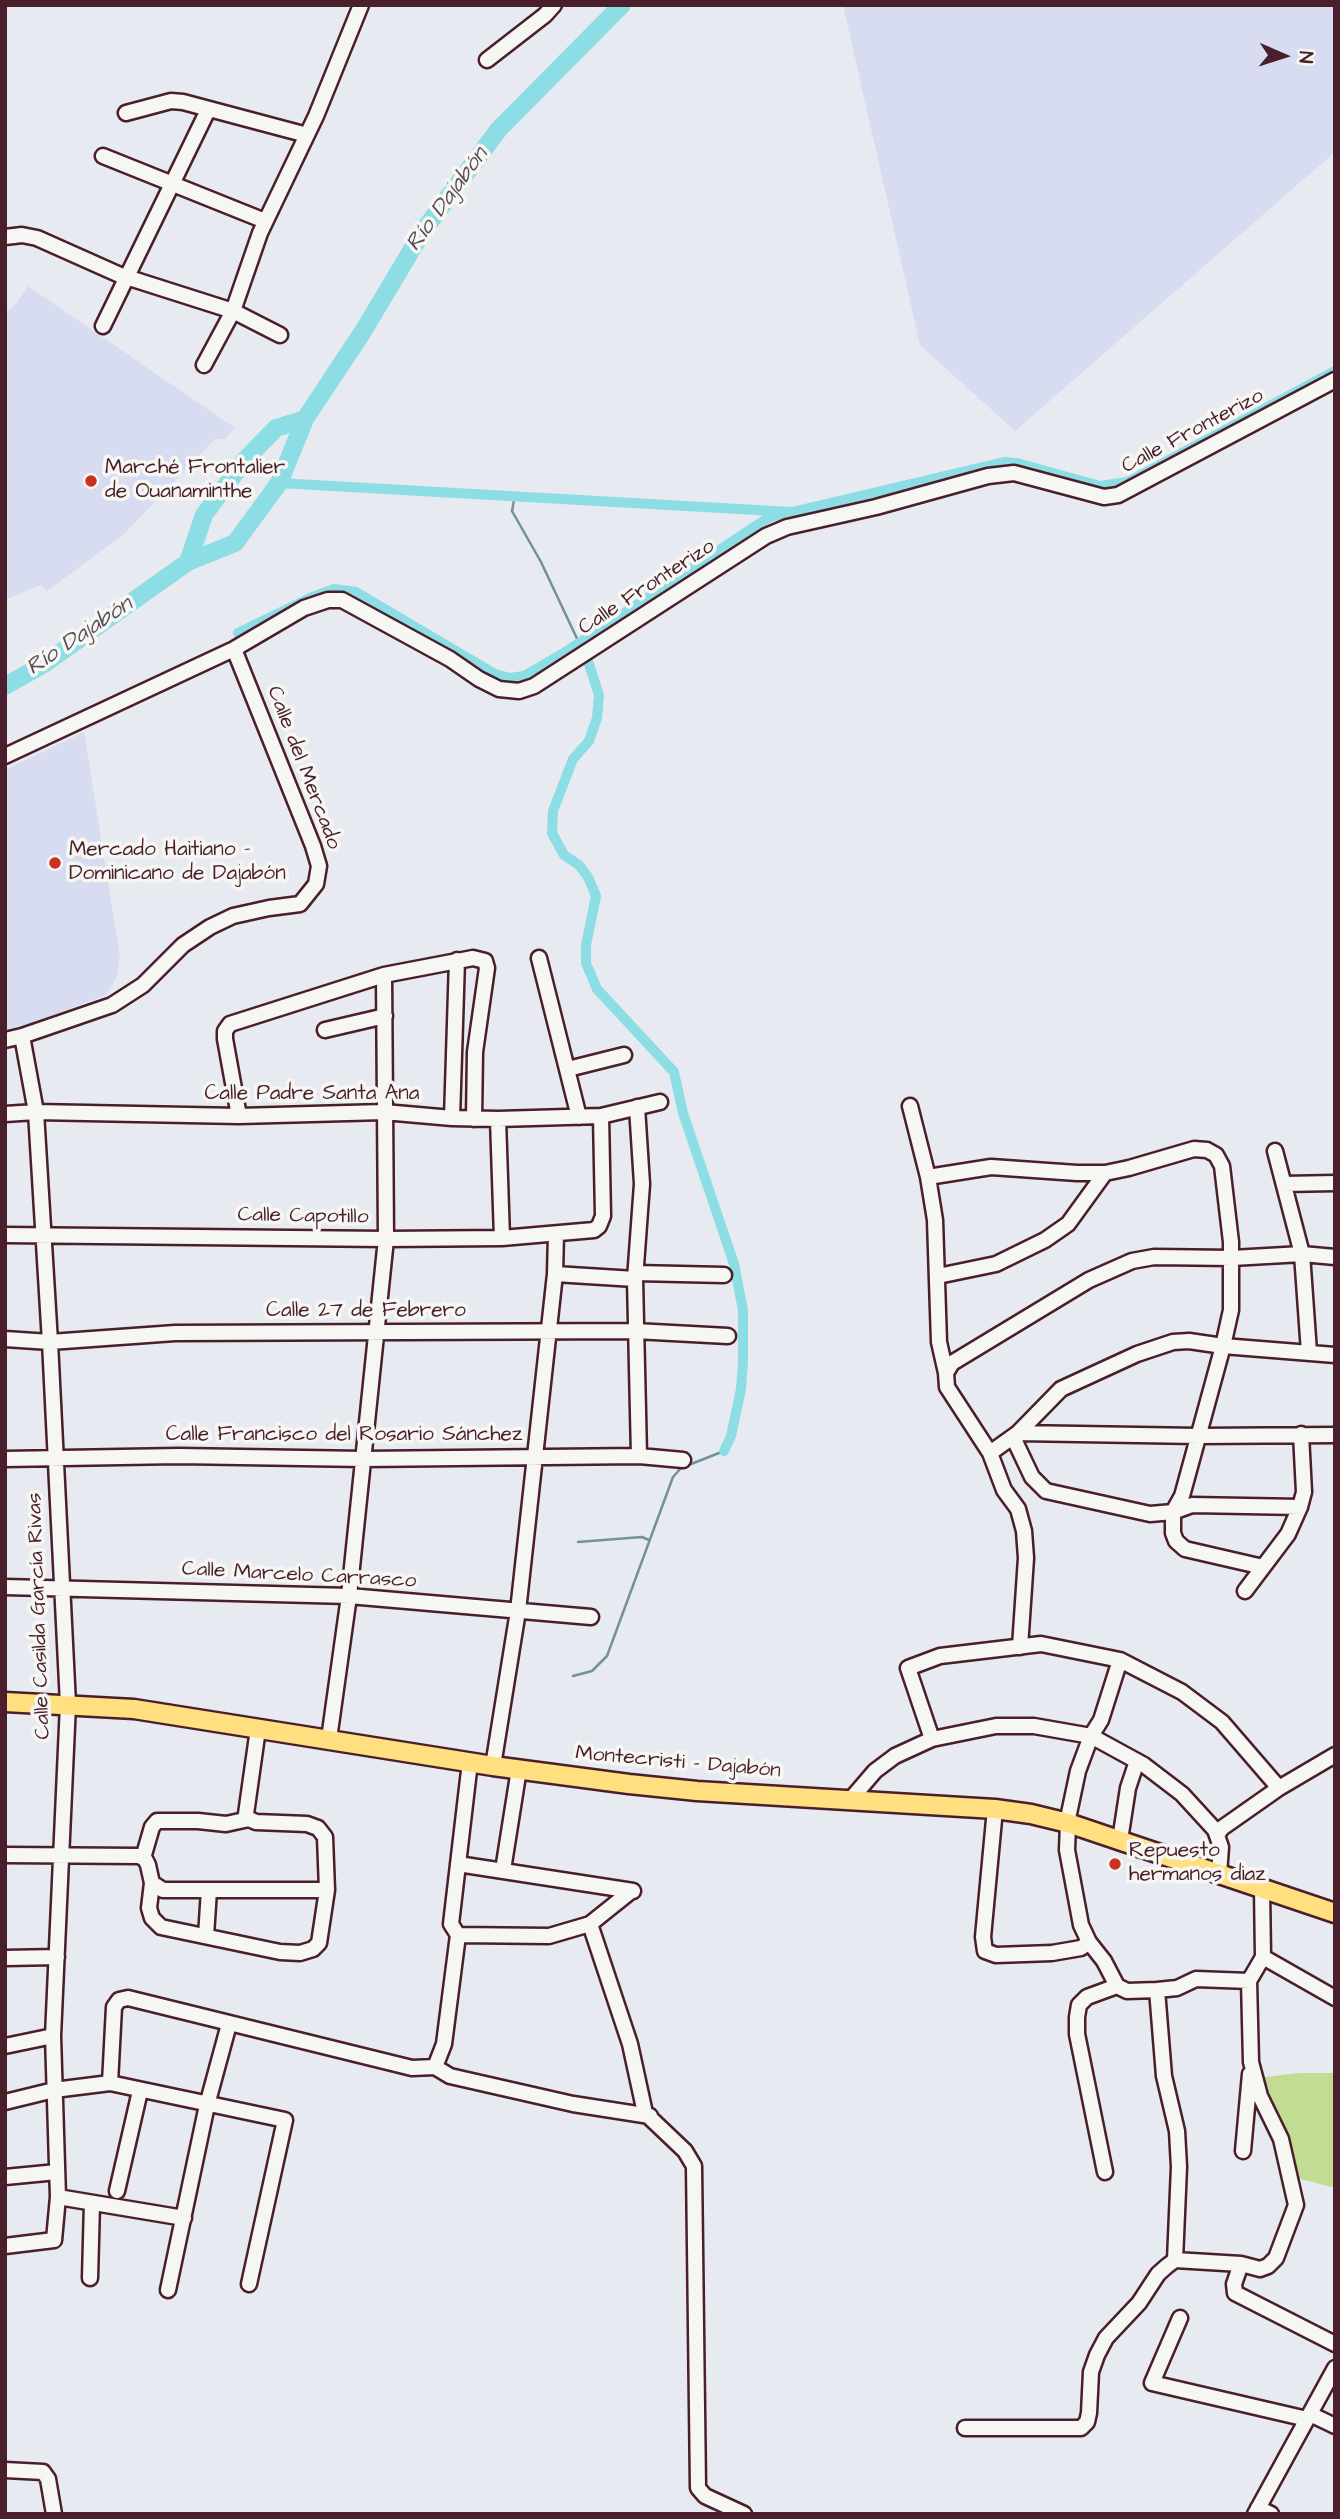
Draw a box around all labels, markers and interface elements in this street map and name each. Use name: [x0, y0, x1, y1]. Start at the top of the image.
north arrow: [1249, 21, 1319, 91]
text: N: [1292, 50, 1319, 64]
water label: Río Dajabón: [401, 143, 495, 257]
street label: Calle Fronterizo: [1118, 384, 1268, 480]
place label: Marché Frontalier de Ouanaminthe: [105, 456, 285, 506]
marker: Marché Frontalier de Ouanaminthe: [83, 473, 99, 489]
street label: Calle Fronterizo: [574, 535, 720, 641]
water label: Río Dajabón: [22, 592, 138, 682]
street label: Calle del Mercado: [260, 683, 346, 853]
place label: Mercado Haitiano - Dominicano de Dajabón: [69, 838, 286, 888]
marker: Mercado Haitiano - Dominicano de Dajabón: [47, 855, 63, 871]
street label: Calle Padre Santa Ana: [204, 1082, 420, 1108]
street label: Calle Capotillo: [237, 1203, 369, 1231]
street label: Calle 27 de Febrero: [266, 1299, 466, 1325]
street label: Calle Francisco del Rosario Sánchez: [166, 1423, 522, 1449]
street label: Calle Casilda García Rivas: [23, 1492, 57, 1740]
street label: Calle Marcelo Carrasco: [181, 1557, 417, 1595]
street label: Montecristi - Dajabón: [574, 1741, 782, 1785]
place label: Repuesto hermanos diaz: [1129, 1839, 1266, 1889]
marker: Repuesto hermanos diaz: [1107, 1856, 1123, 1872]

